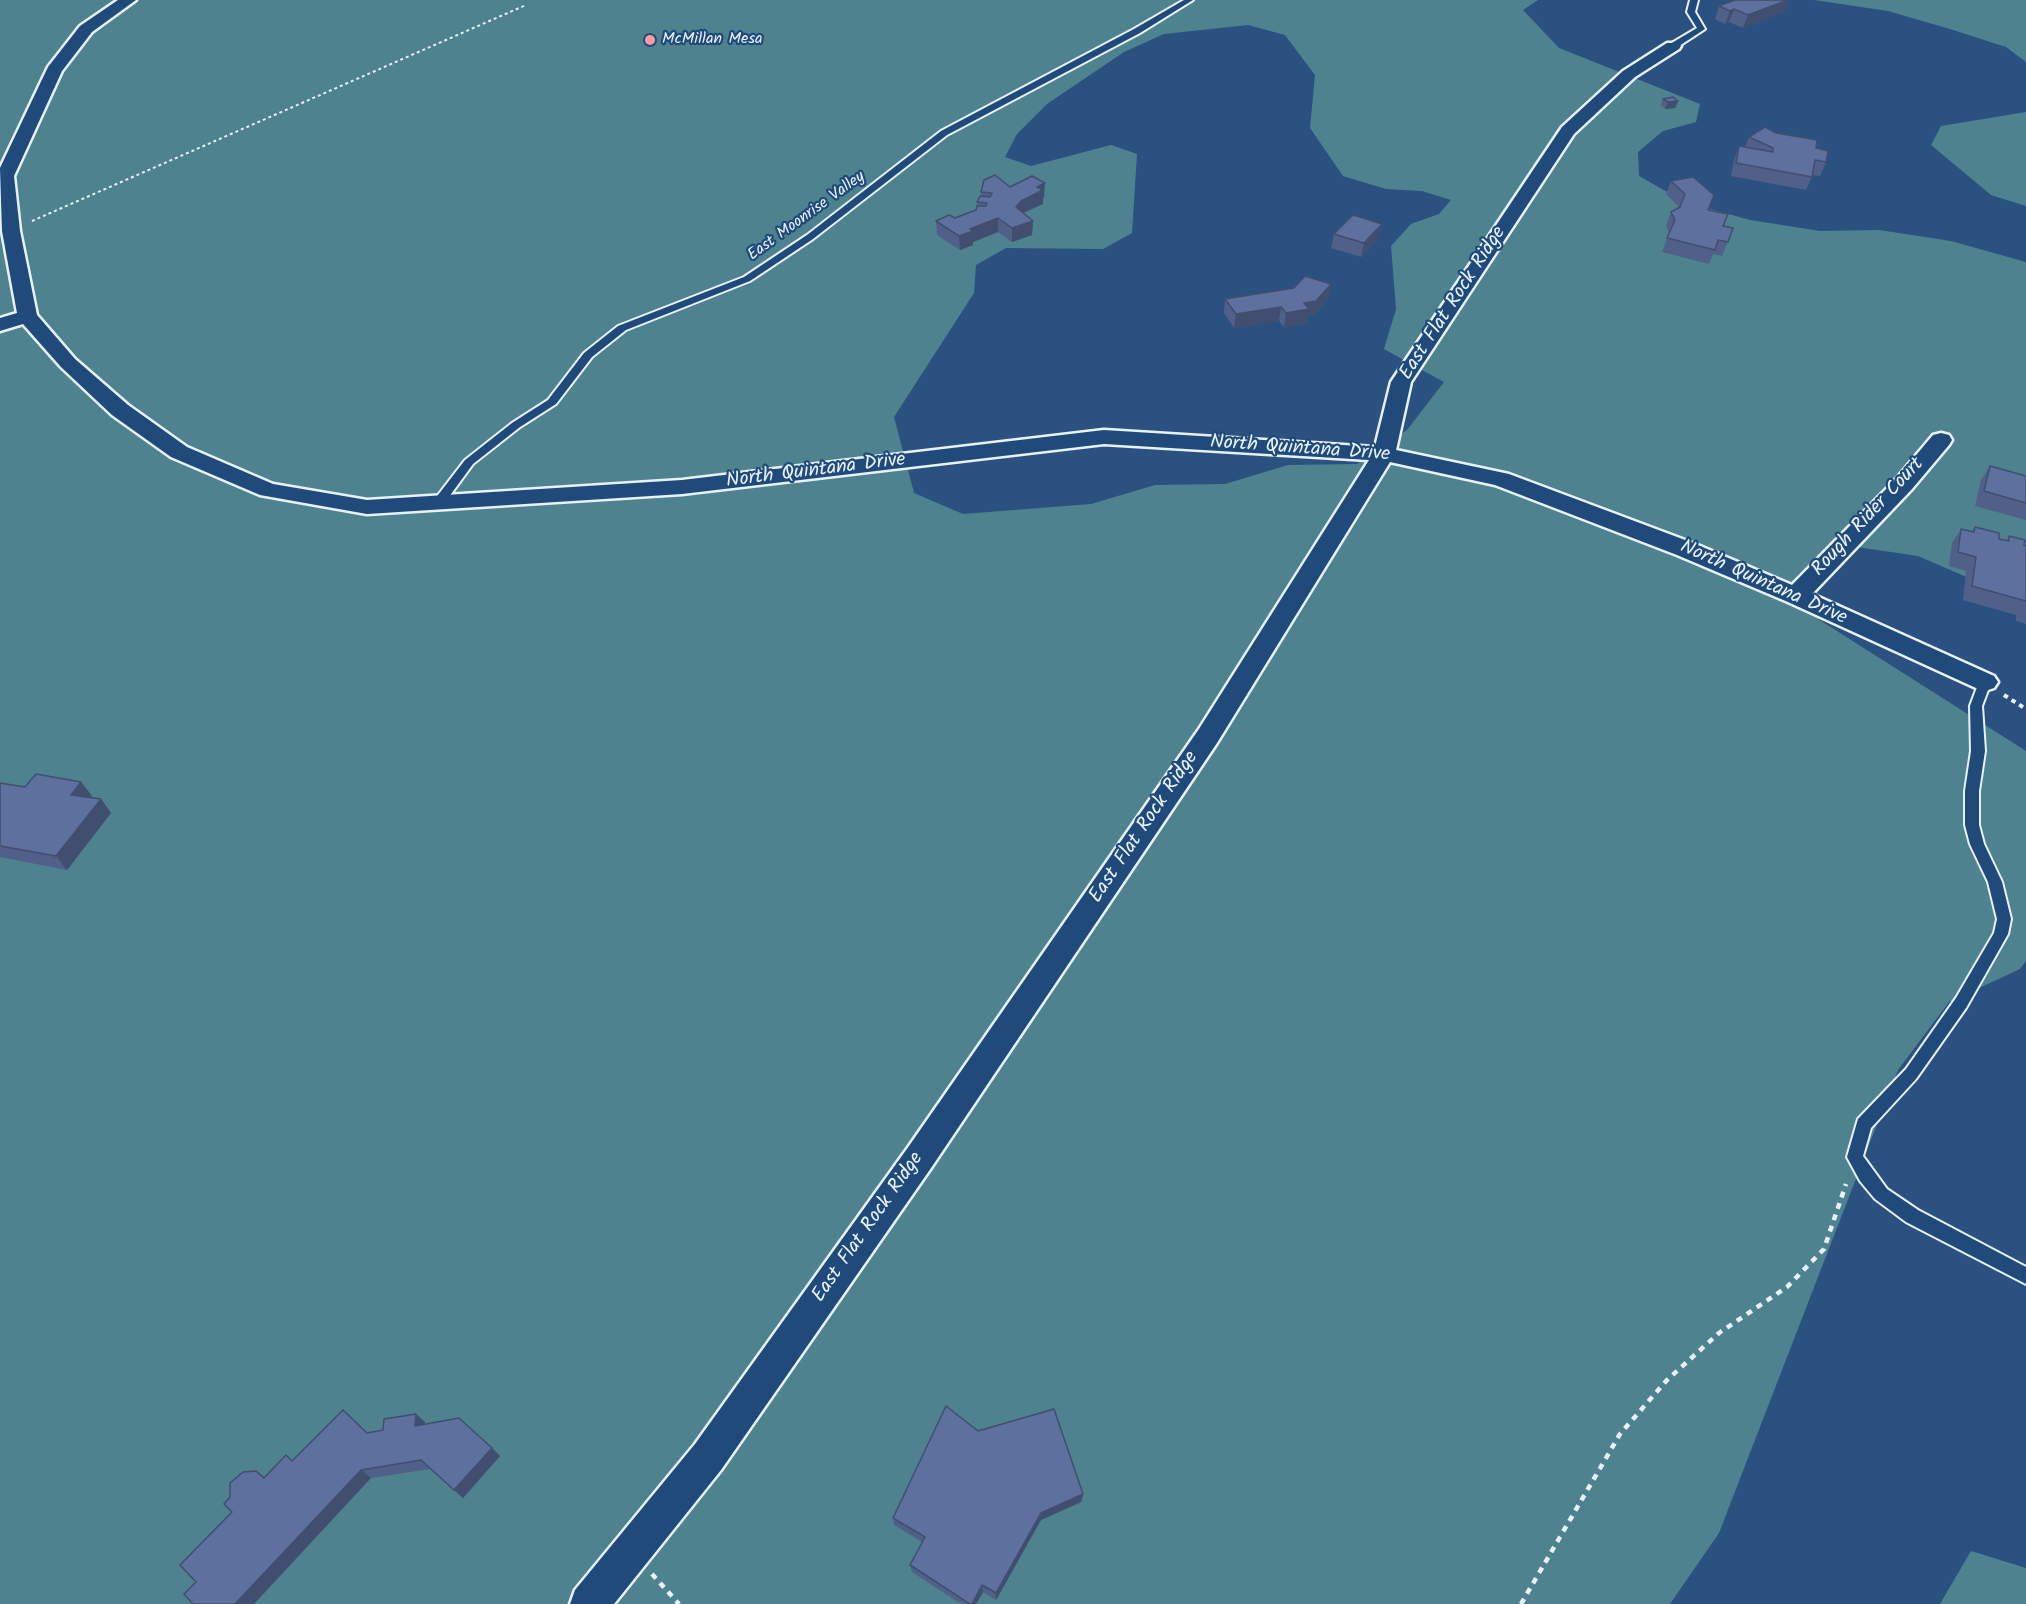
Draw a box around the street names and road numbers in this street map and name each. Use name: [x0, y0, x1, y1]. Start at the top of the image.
street label: East Moonrise Valley: [745, 168, 869, 266]
street label: East Flat Rock Ridge: [1396, 223, 1512, 385]
street label: North Quintana Drive: [1209, 432, 1391, 468]
street label: North Quintana Drive: [725, 449, 907, 495]
street label: Rough Rider Court: [1808, 454, 1930, 582]
street label: North Quintana Drive: [1676, 536, 1850, 632]
street label: East Flat Rock Ridge: [1085, 748, 1205, 908]
street label: East Flat Rock Ridge: [808, 1148, 930, 1308]

